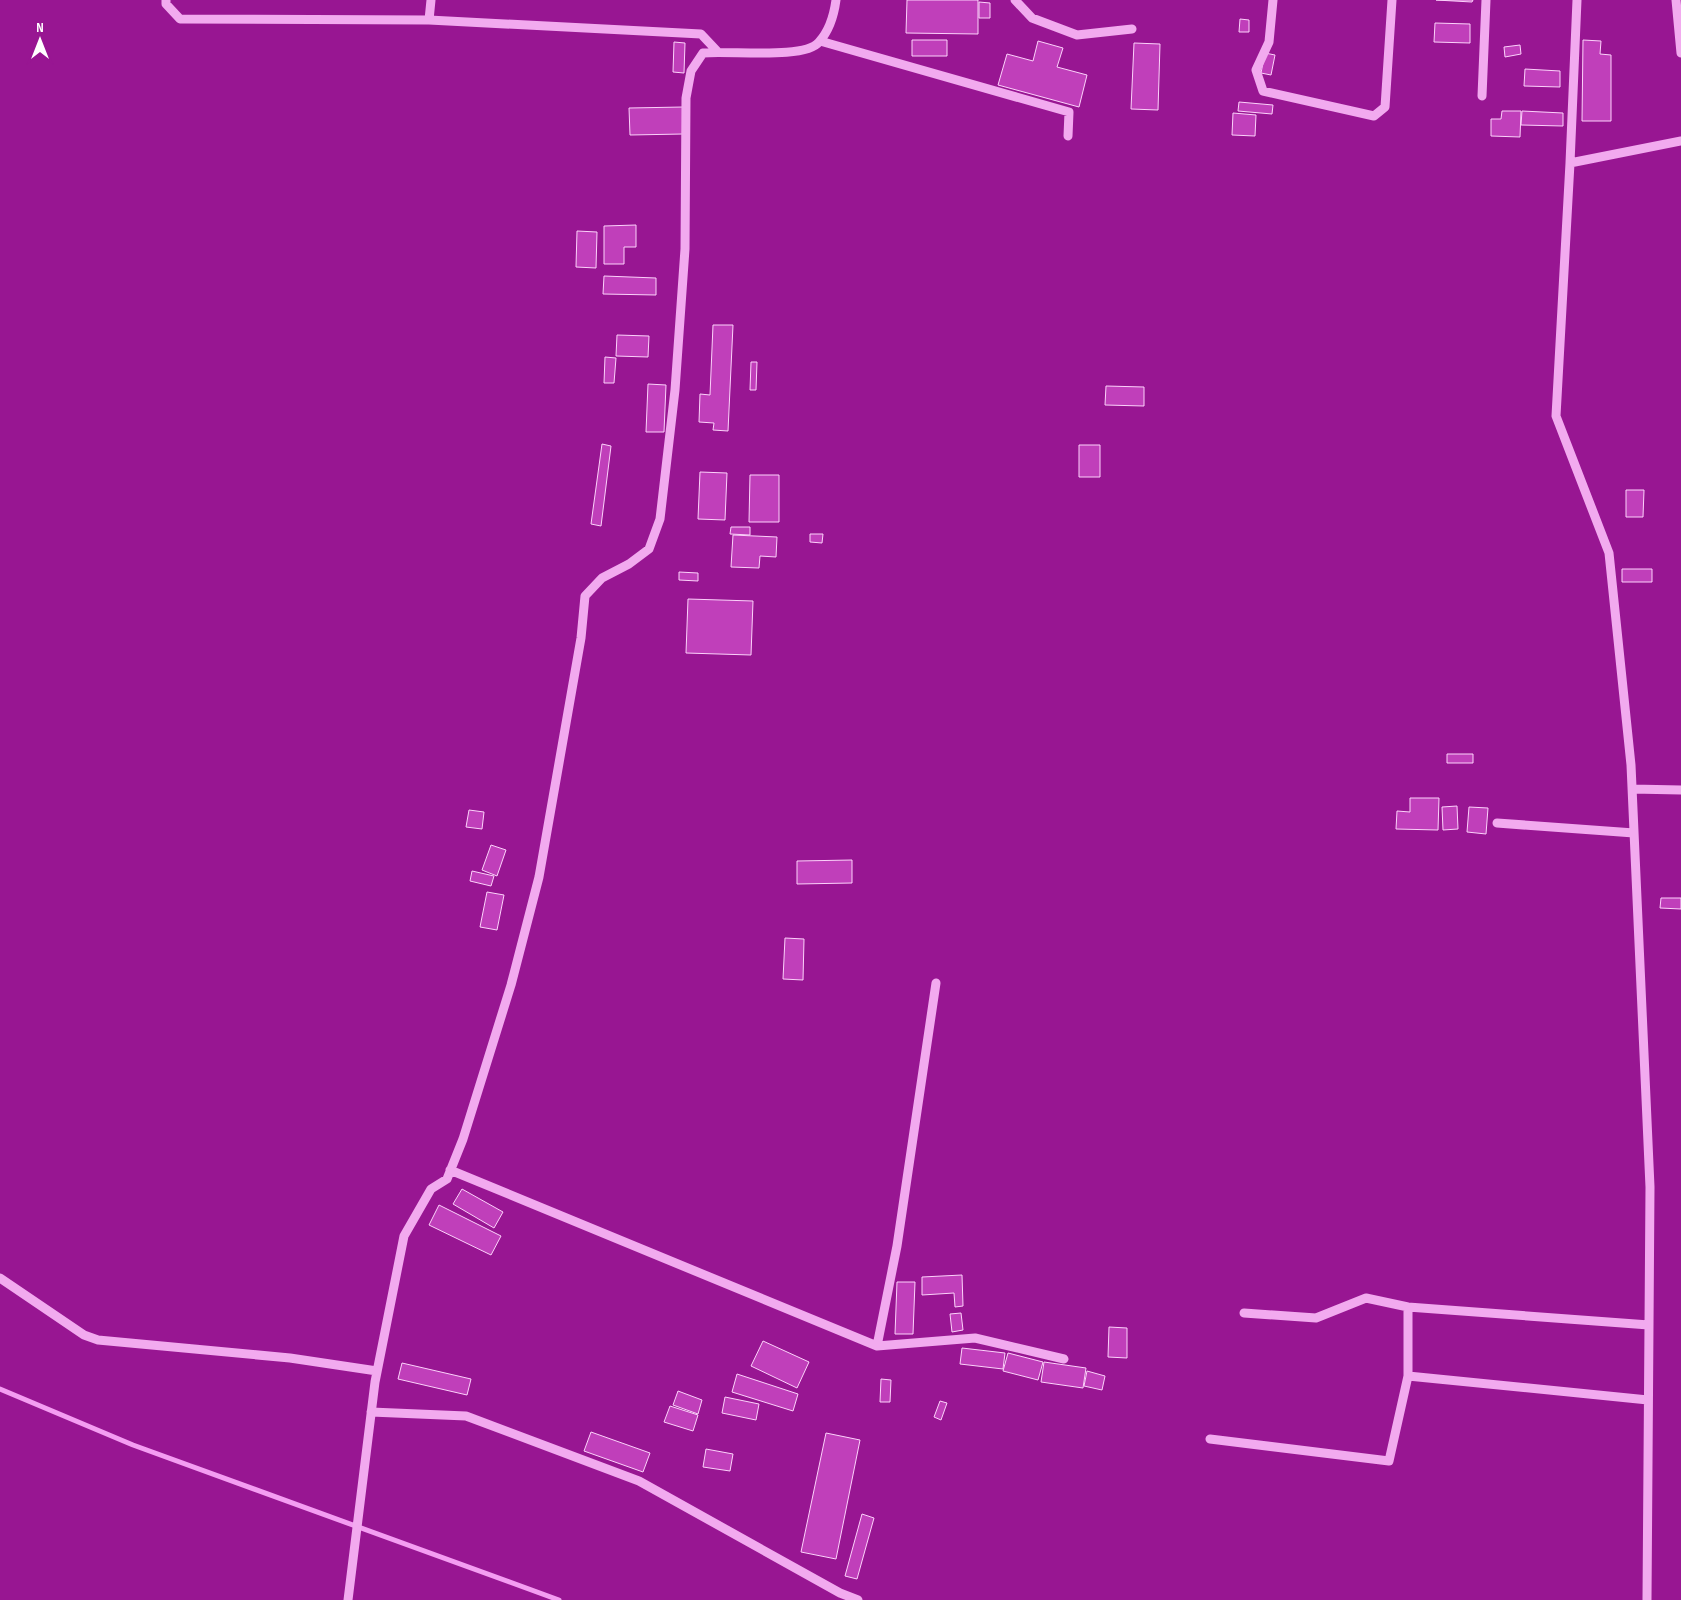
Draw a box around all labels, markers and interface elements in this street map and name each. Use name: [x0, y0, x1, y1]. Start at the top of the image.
north arrow: [15, 15, 65, 65]
text: N: [36, 19, 44, 36]

